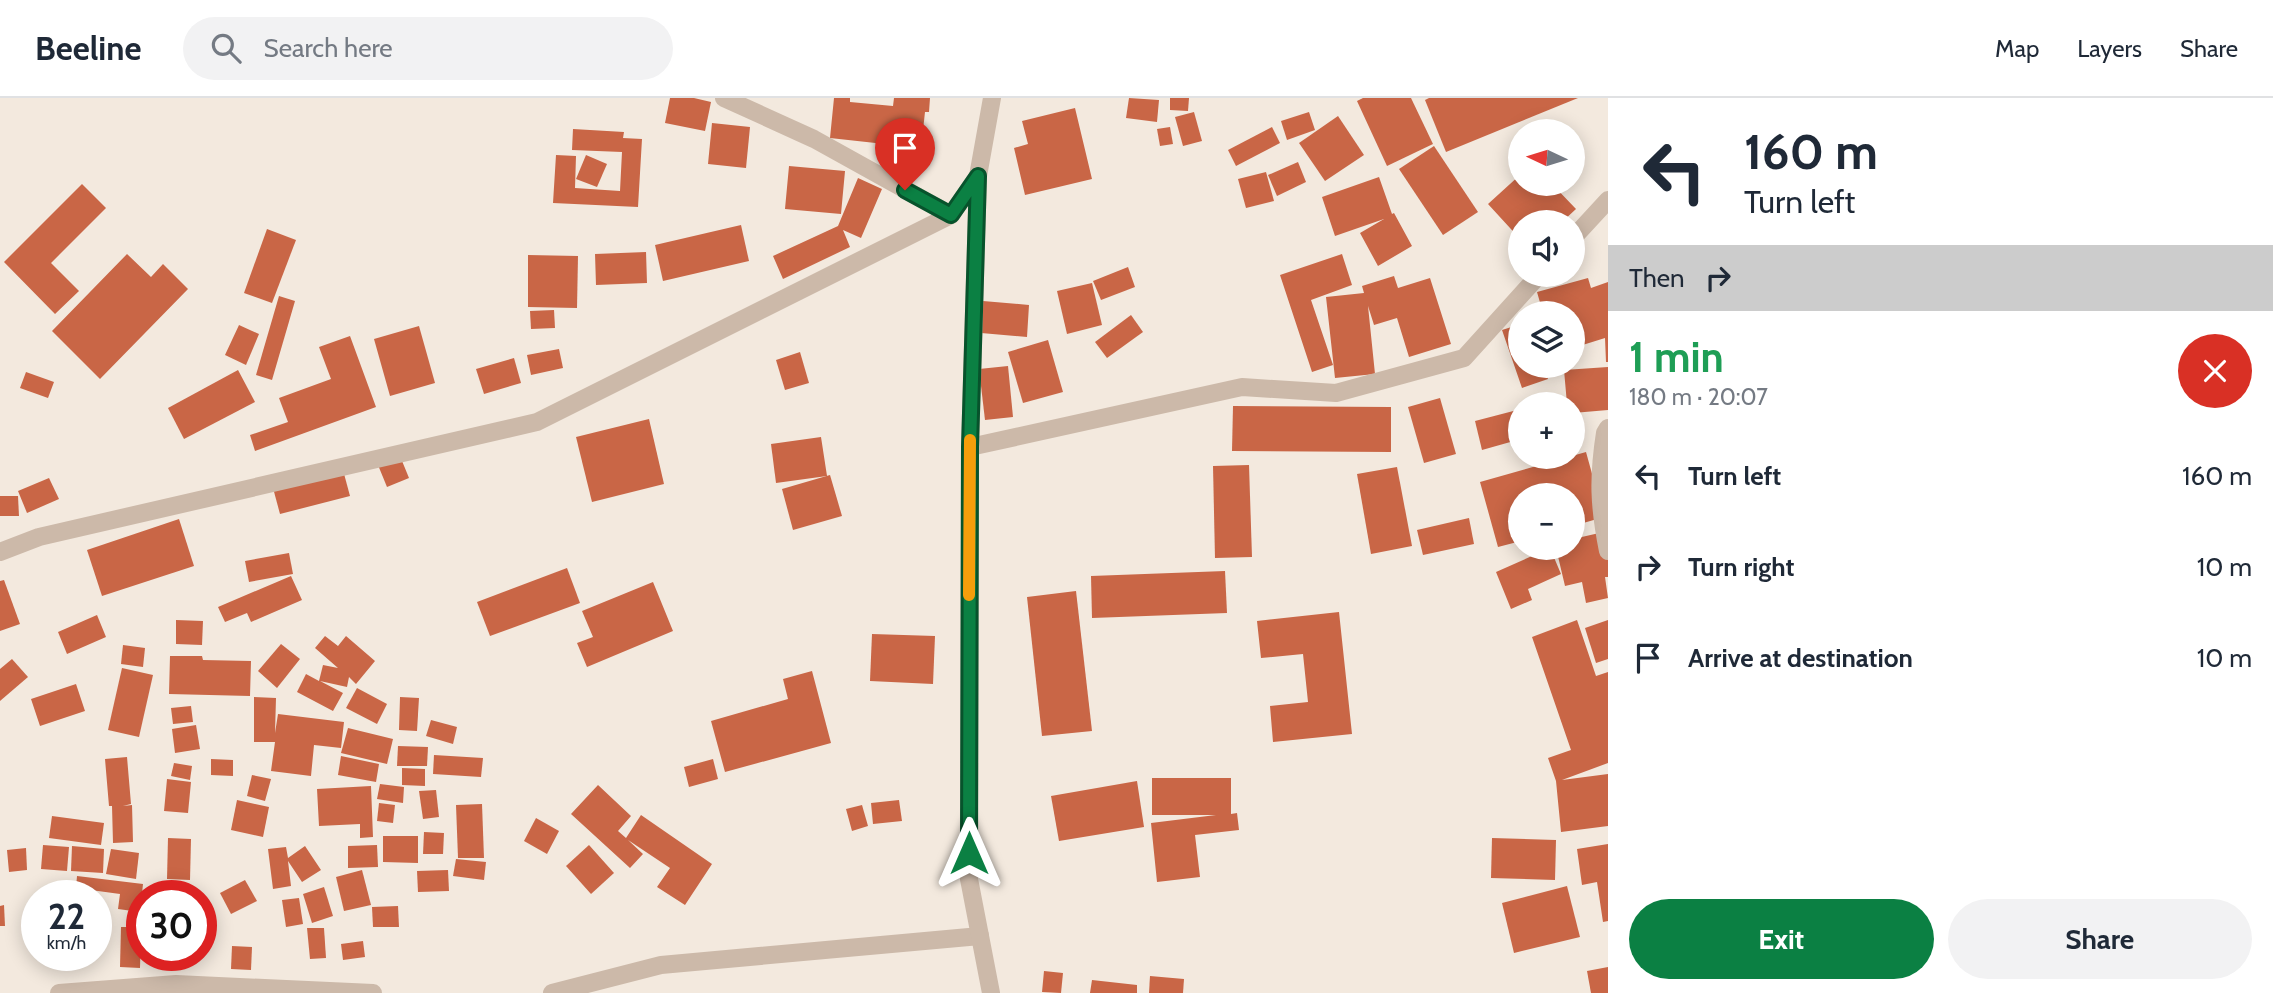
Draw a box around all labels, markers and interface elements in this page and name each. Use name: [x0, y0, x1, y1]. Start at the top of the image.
search box: [183, 17, 673, 80]
text: Beeline: [35, 28, 141, 68]
icon: search: [207, 29, 245, 67]
text: Search here: [263, 32, 393, 64]
text: Map: [1995, 34, 2039, 63]
text: Layers: [2077, 34, 2142, 63]
text: Share: [2180, 34, 2238, 63]
pin: [875, 118, 935, 190]
north arrow: [1508, 119, 1586, 196]
map controls: [1508, 119, 1585, 560]
text: 160 m: [1744, 122, 1878, 181]
icon: left: [1629, 126, 1720, 217]
icon: arrive: [886, 129, 924, 167]
text: Turn left: [1744, 182, 1855, 221]
button: sound: [1508, 210, 1585, 287]
icon: right: [1699, 259, 1737, 297]
text: Then: [1629, 262, 1685, 294]
button: layers: [1508, 301, 1585, 378]
text: 1 min: [1629, 331, 1724, 383]
button: close: [2178, 334, 2252, 408]
text: 180 m · 20:07: [1629, 383, 1768, 411]
button: +: [1508, 392, 1585, 469]
icon: left: [1629, 457, 1667, 495]
text: Turn left: [1688, 460, 1781, 492]
text: 160 m: [2182, 460, 2252, 492]
button: −: [1508, 483, 1585, 560]
icon: right: [1629, 548, 1667, 586]
text: Turn right: [1688, 551, 1794, 583]
text: 10 m: [2197, 551, 2252, 583]
icon: arrive: [1629, 639, 1667, 677]
text: Arrive at destination: [1688, 642, 1913, 674]
text: 10 m: [2197, 642, 2252, 674]
position arrow: [932, 816, 1006, 890]
speed limit sign: 30: [126, 880, 217, 971]
text: 22: [48, 895, 85, 938]
button: Exit: [1629, 899, 1934, 979]
button: Share: [1948, 899, 2252, 979]
text: km/h: [47, 932, 86, 954]

